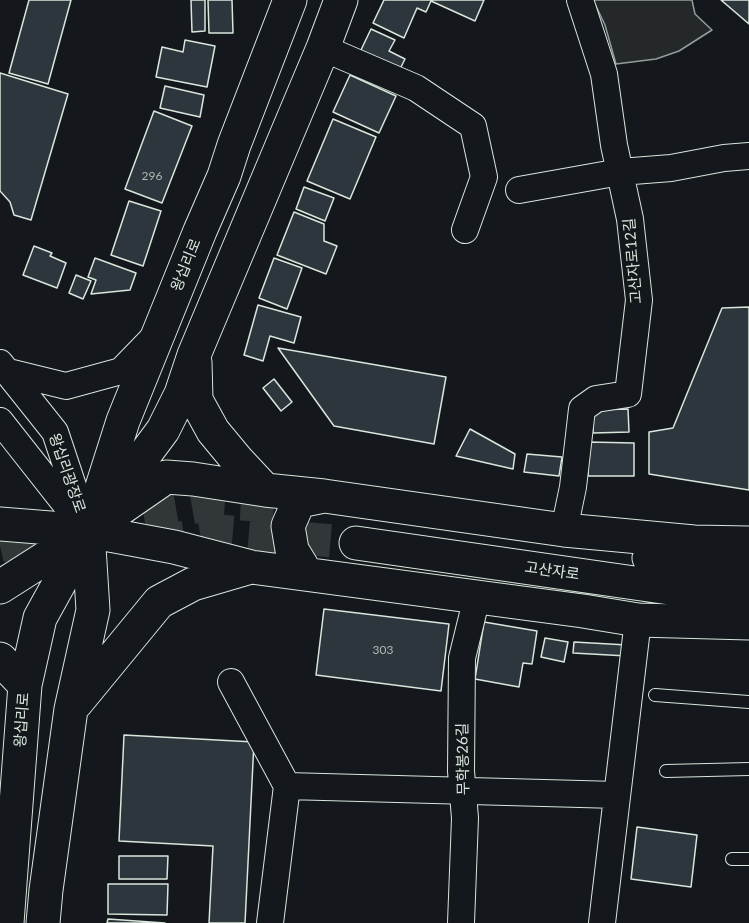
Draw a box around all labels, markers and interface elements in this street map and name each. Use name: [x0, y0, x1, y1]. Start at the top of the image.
house number: 296: [142, 169, 162, 183]
street label: 고산자로12길: [620, 217, 646, 305]
street label: 왕십리로: [167, 236, 205, 294]
street label: 왕십리광장로: [45, 431, 89, 515]
street label: 고산자로: [523, 558, 581, 584]
house number: 303: [373, 643, 393, 657]
street label: 왕십리로: [11, 692, 33, 748]
street label: 무학봉26길: [453, 723, 473, 795]

